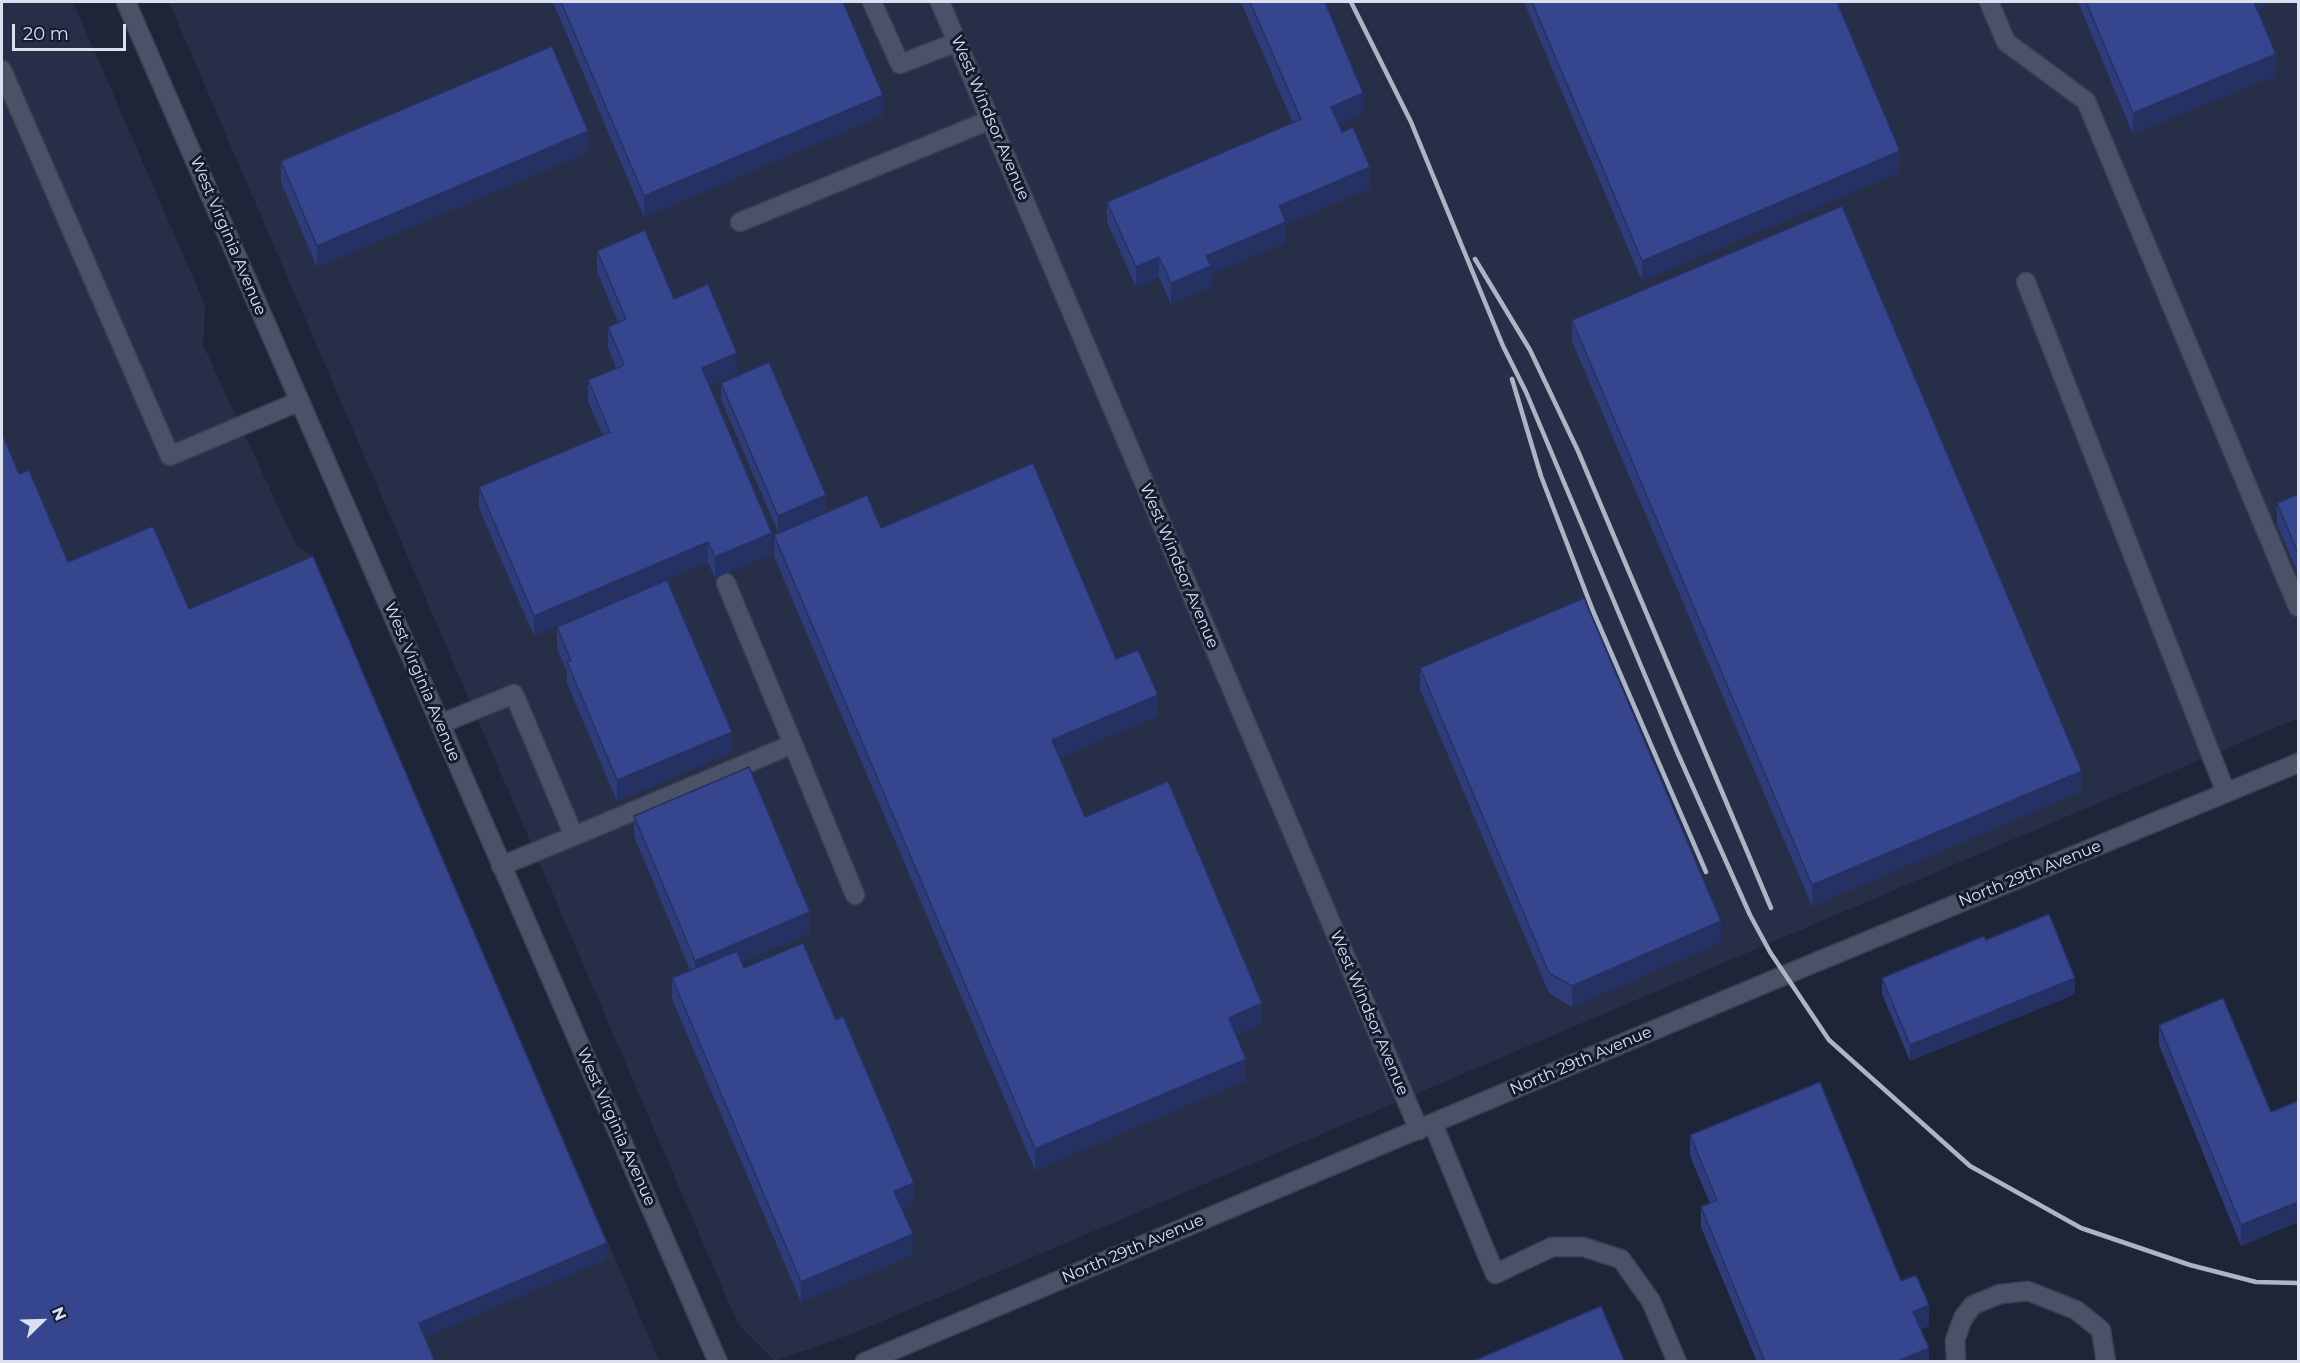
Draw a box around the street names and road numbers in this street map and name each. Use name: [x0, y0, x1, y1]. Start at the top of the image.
street label: West Windsor Avenue: [947, 33, 1033, 203]
street label: West Virginia Avenue: [186, 154, 270, 318]
street label: West Windsor Avenue: [1136, 481, 1222, 651]
street label: West Virginia Avenue: [380, 600, 464, 764]
street label: North 29th Avenue: [1956, 837, 2104, 911]
street label: West Windsor Avenue: [1326, 928, 1412, 1098]
street label: North 29th Avenue: [1507, 1022, 1655, 1100]
street label: West Virginia Avenue: [572, 1045, 660, 1209]
street label: North 29th Avenue: [1059, 1210, 1207, 1288]

